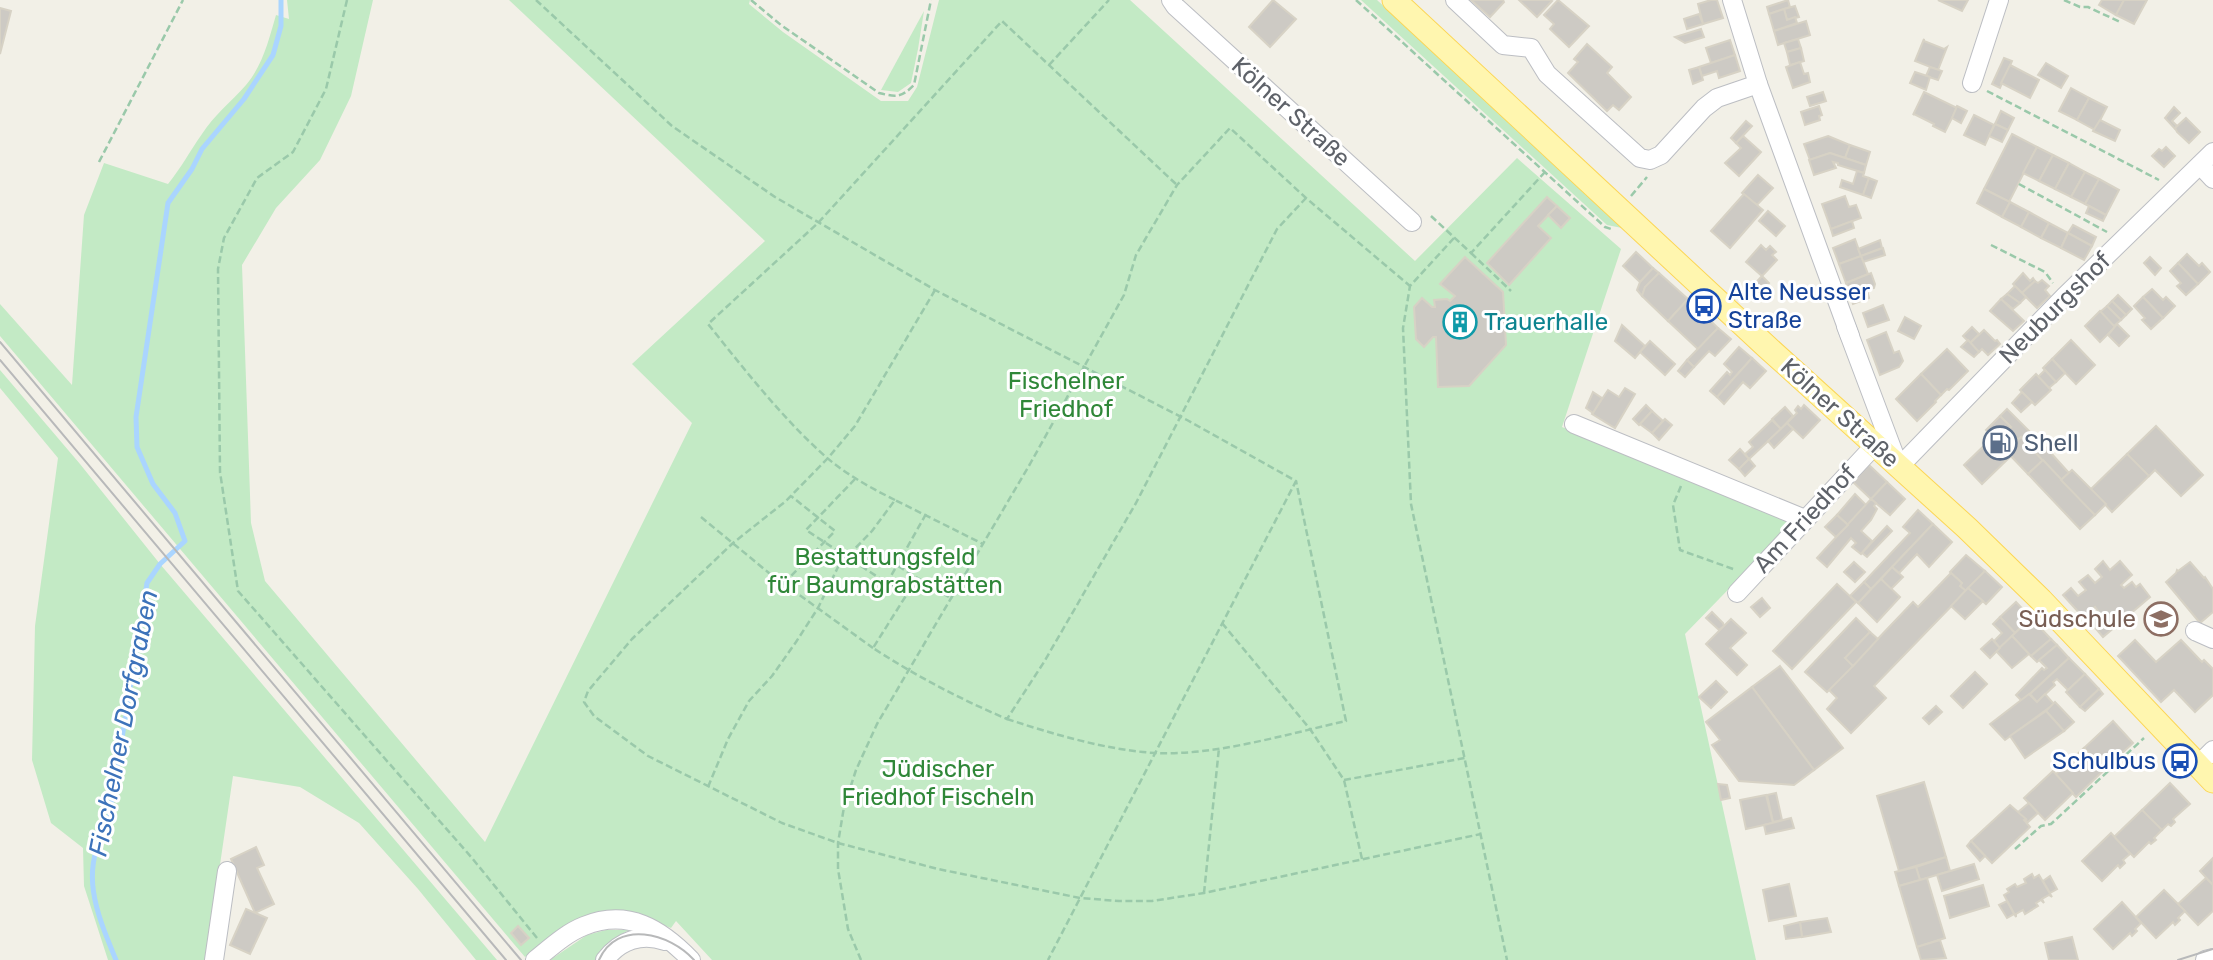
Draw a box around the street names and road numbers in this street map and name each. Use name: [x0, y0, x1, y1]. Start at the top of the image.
street label: Kölner Straße: [1226, 51, 1356, 173]
street label: Neuburgshof: [1993, 246, 2117, 370]
street label: Kölner Straße: [1775, 352, 1905, 474]
street label: Am Friedhof: [1748, 459, 1863, 579]

